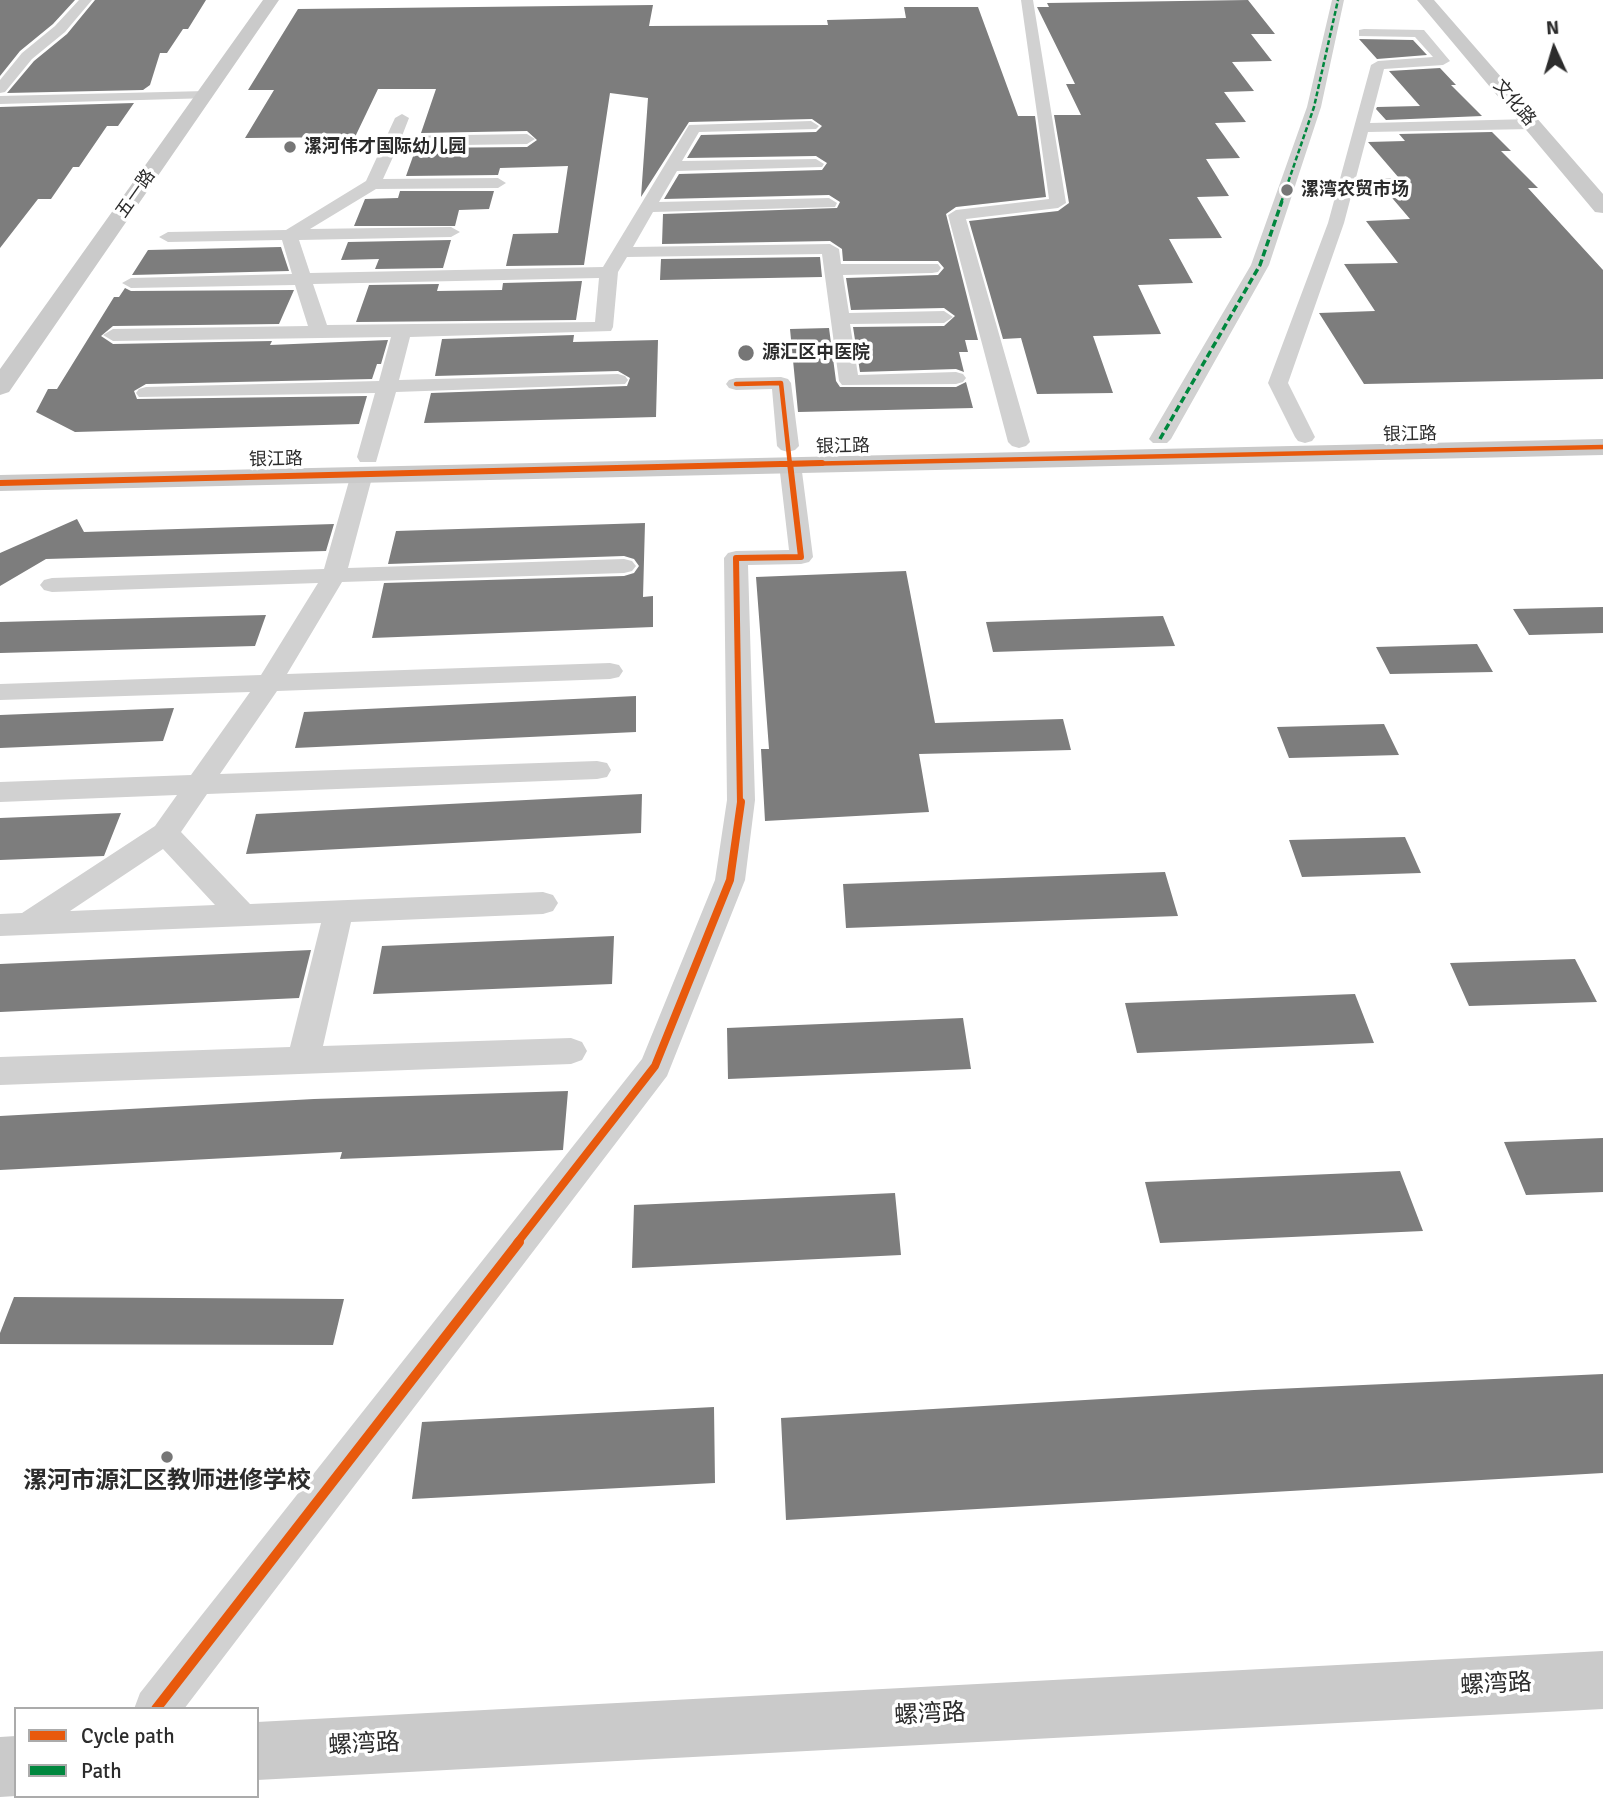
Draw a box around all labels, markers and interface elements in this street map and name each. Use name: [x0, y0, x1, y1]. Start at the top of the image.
north arrow: [1519, 14, 1589, 84]
text: N: [1545, 16, 1560, 40]
street label: 文化路: [1488, 76, 1540, 130]
place label: 漯河伟才国际幼儿园: [304, 136, 466, 158]
marker: 漯河伟才国际幼儿园: [282, 139, 298, 155]
street label: 五一路: [112, 166, 160, 222]
place label: 漯湾农贸市场: [1301, 179, 1409, 201]
marker: 漯湾农贸市场: [1279, 182, 1295, 198]
place label: 源汇区中医院: [762, 342, 870, 364]
marker: 源汇区中医院: [736, 343, 756, 363]
street label: 银江路: [1383, 424, 1437, 446]
street label: 银江路: [816, 436, 870, 458]
street label: 银江路: [249, 449, 303, 471]
marker: 漯河市源汇区教师进修学校: [159, 1449, 175, 1465]
place label: 漯河市源汇区教师进修学校: [23, 1468, 311, 1496]
street label: 螺湾路: [1459, 1669, 1533, 1701]
street label: 螺湾路: [893, 1699, 967, 1731]
legend: [14, 1707, 259, 1798]
text: Cycle path: [81, 1723, 175, 1749]
street label: 螺湾路: [327, 1729, 401, 1761]
text: Path: [81, 1758, 122, 1784]

